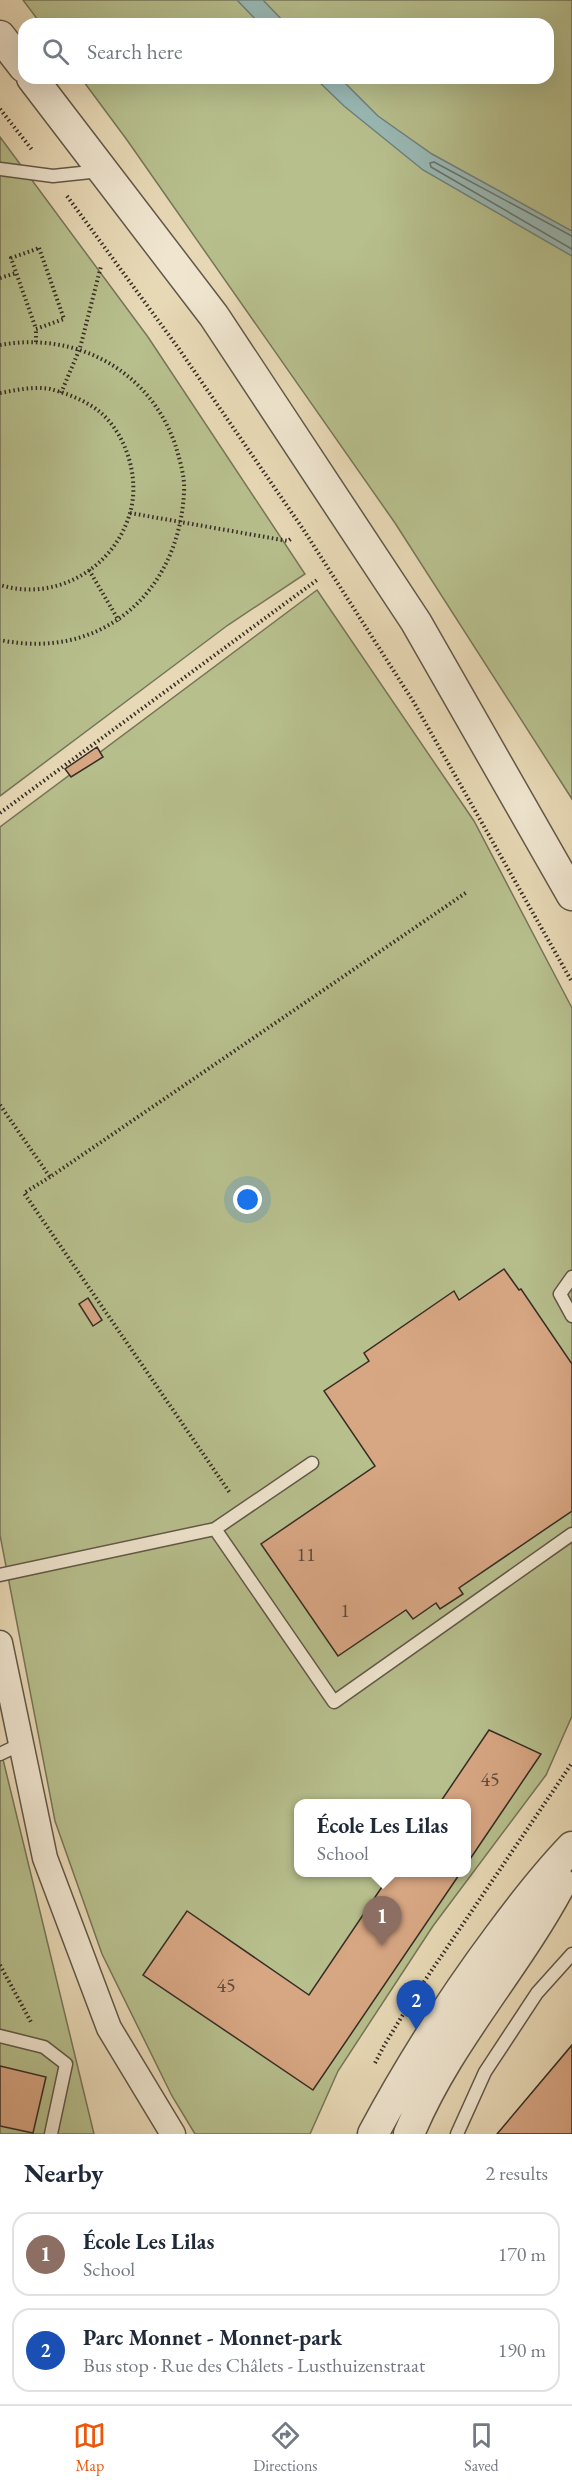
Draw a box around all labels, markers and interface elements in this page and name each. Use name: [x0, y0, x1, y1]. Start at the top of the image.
search box: [18, 18, 554, 84]
icon: search: [39, 35, 72, 68]
text: Search here: [87, 37, 182, 66]
your location: [233, 1185, 262, 1214]
house number: 11: [296, 1541, 316, 1567]
house number: 1: [340, 1597, 350, 1623]
house number: 45: [480, 1766, 500, 1792]
popup: [294, 1799, 471, 1877]
text: École Les Lilas: [317, 1811, 448, 1840]
text: School: [317, 1840, 369, 1866]
pin: 1: [362, 1896, 401, 1946]
house number: 45: [216, 1972, 236, 1998]
pin: 2: [396, 1980, 436, 2030]
text: Nearby: [24, 2156, 104, 2190]
text: 2 results: [485, 2160, 548, 2186]
text: École Les Lilas: [83, 2227, 214, 2256]
text: 1: [40, 2241, 51, 2267]
text: 170 m: [498, 2241, 546, 2267]
text: School: [83, 2256, 135, 2282]
text: Parc Monnet - Monnet-park: [83, 2323, 342, 2352]
text: 2: [40, 2337, 51, 2363]
text: 190 m: [498, 2337, 546, 2363]
text: Bus stop · Rue des Châlets - Lusthuizenstraat: [83, 2352, 425, 2378]
tab: Map: [73, 2419, 106, 2476]
tab: Directions: [253, 2419, 318, 2476]
tab: Saved: [464, 2419, 499, 2476]

